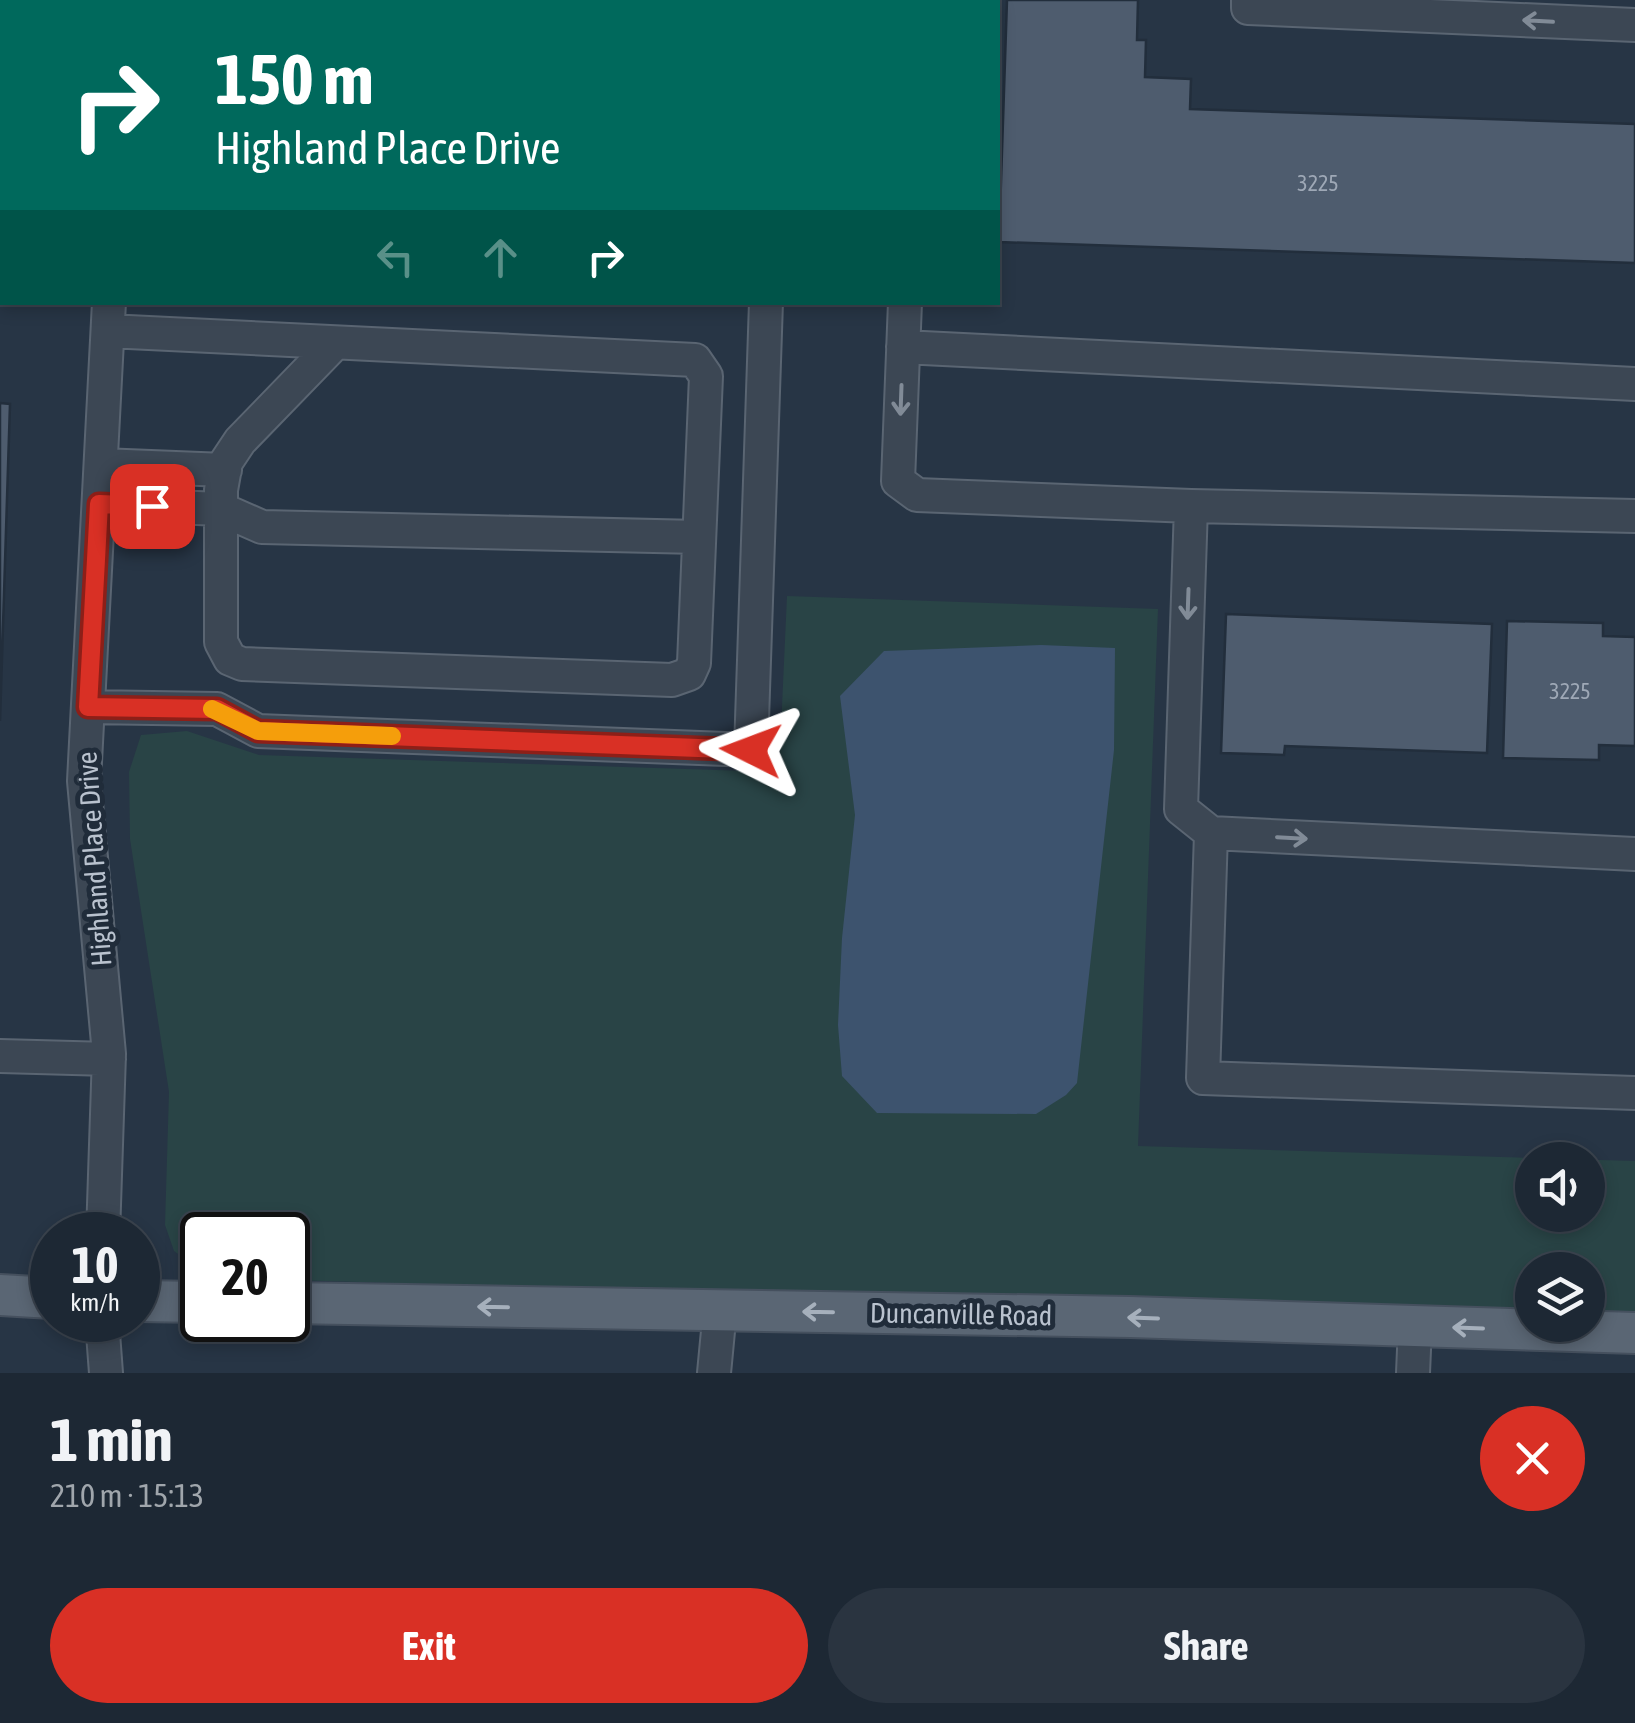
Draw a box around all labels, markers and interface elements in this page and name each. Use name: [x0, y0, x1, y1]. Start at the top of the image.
one-way arrow: [1522, 11, 1554, 30]
text: 150 m: [215, 39, 374, 119]
icon: right: [50, 40, 180, 170]
text: Highland Place Drive: [215, 122, 560, 174]
house number: 3225: [1297, 170, 1339, 196]
icon: left: [368, 230, 423, 285]
icon: ahead: [473, 230, 528, 285]
icon: right: [578, 230, 633, 285]
one-way arrow: [891, 383, 910, 415]
pin: [110, 464, 195, 549]
icon: arrive: [125, 479, 180, 534]
one-way arrow: [1178, 587, 1197, 619]
house number: 3225: [1549, 678, 1591, 704]
position arrow: [699, 698, 803, 802]
street label: Highland Place Drive: [71, 751, 117, 967]
one-way arrow: [1276, 829, 1308, 848]
map controls: [1515, 1142, 1605, 1342]
button: sound: [1515, 1142, 1605, 1232]
speed limit sign: 20: [180, 1212, 310, 1342]
text: 10: [71, 1236, 118, 1294]
button: layers: [1515, 1252, 1605, 1342]
text: km/h: [70, 1288, 120, 1316]
street label: Duncanville Road: [870, 1296, 1052, 1332]
one-way arrow: [477, 1297, 509, 1316]
one-way arrow: [802, 1302, 834, 1322]
one-way arrow: [1127, 1308, 1159, 1327]
one-way arrow: [1452, 1318, 1484, 1337]
text: 1 min: [50, 1405, 173, 1474]
button: close: [1480, 1406, 1585, 1511]
text: 210 m · 15:13: [50, 1477, 204, 1514]
button: Exit: [50, 1588, 808, 1703]
button: Share: [828, 1588, 1585, 1703]

